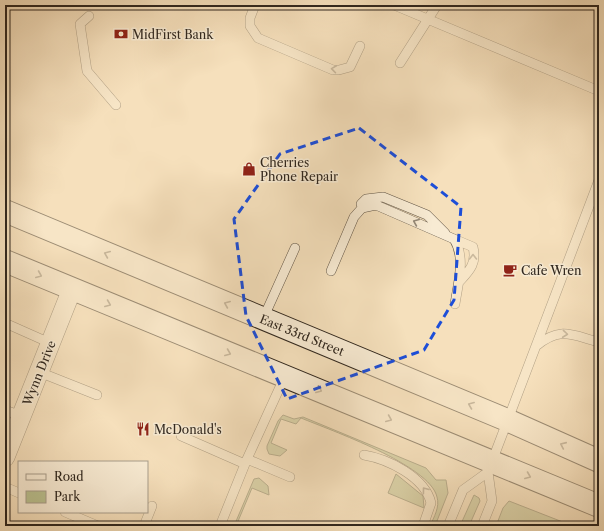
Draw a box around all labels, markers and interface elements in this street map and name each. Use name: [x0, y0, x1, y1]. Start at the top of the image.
bank icon: MidFirst Bank: [113, 26, 129, 42]
place label: MidFirst Bank: [132, 27, 214, 42]
one-way arrow: [331, 65, 337, 74]
place label: Cherries Phone Repair: [260, 155, 338, 184]
shop icon: Cherries Phone Repair: [241, 161, 257, 177]
one-way arrow: [413, 218, 420, 226]
one-way arrow: [104, 251, 112, 259]
one-way arrow: [469, 254, 477, 260]
cafe icon: Cafe Wren: [502, 262, 518, 278]
place label: Cafe Wren: [521, 263, 582, 278]
one-way arrow: [34, 270, 42, 278]
one-way arrow: [105, 299, 112, 307]
one-way arrow: [224, 301, 231, 309]
street label: East 33rd Street: [258, 311, 347, 359]
one-way arrow: [562, 330, 569, 339]
street label: Wynn Drive: [19, 338, 59, 409]
one-way arrow: [225, 349, 232, 357]
one-way arrow: [314, 385, 322, 393]
one-way arrow: [468, 402, 476, 410]
one-way arrow: [386, 414, 393, 422]
restaurant icon: McDonald's: [135, 421, 151, 437]
place label: McDonald's: [154, 422, 222, 437]
one-way arrow: [560, 442, 568, 450]
legend: [18, 461, 148, 513]
text: Road: [54, 469, 84, 484]
one-way arrow: [524, 472, 531, 480]
one-way arrow: [422, 488, 429, 495]
text: Park: [54, 489, 81, 504]

